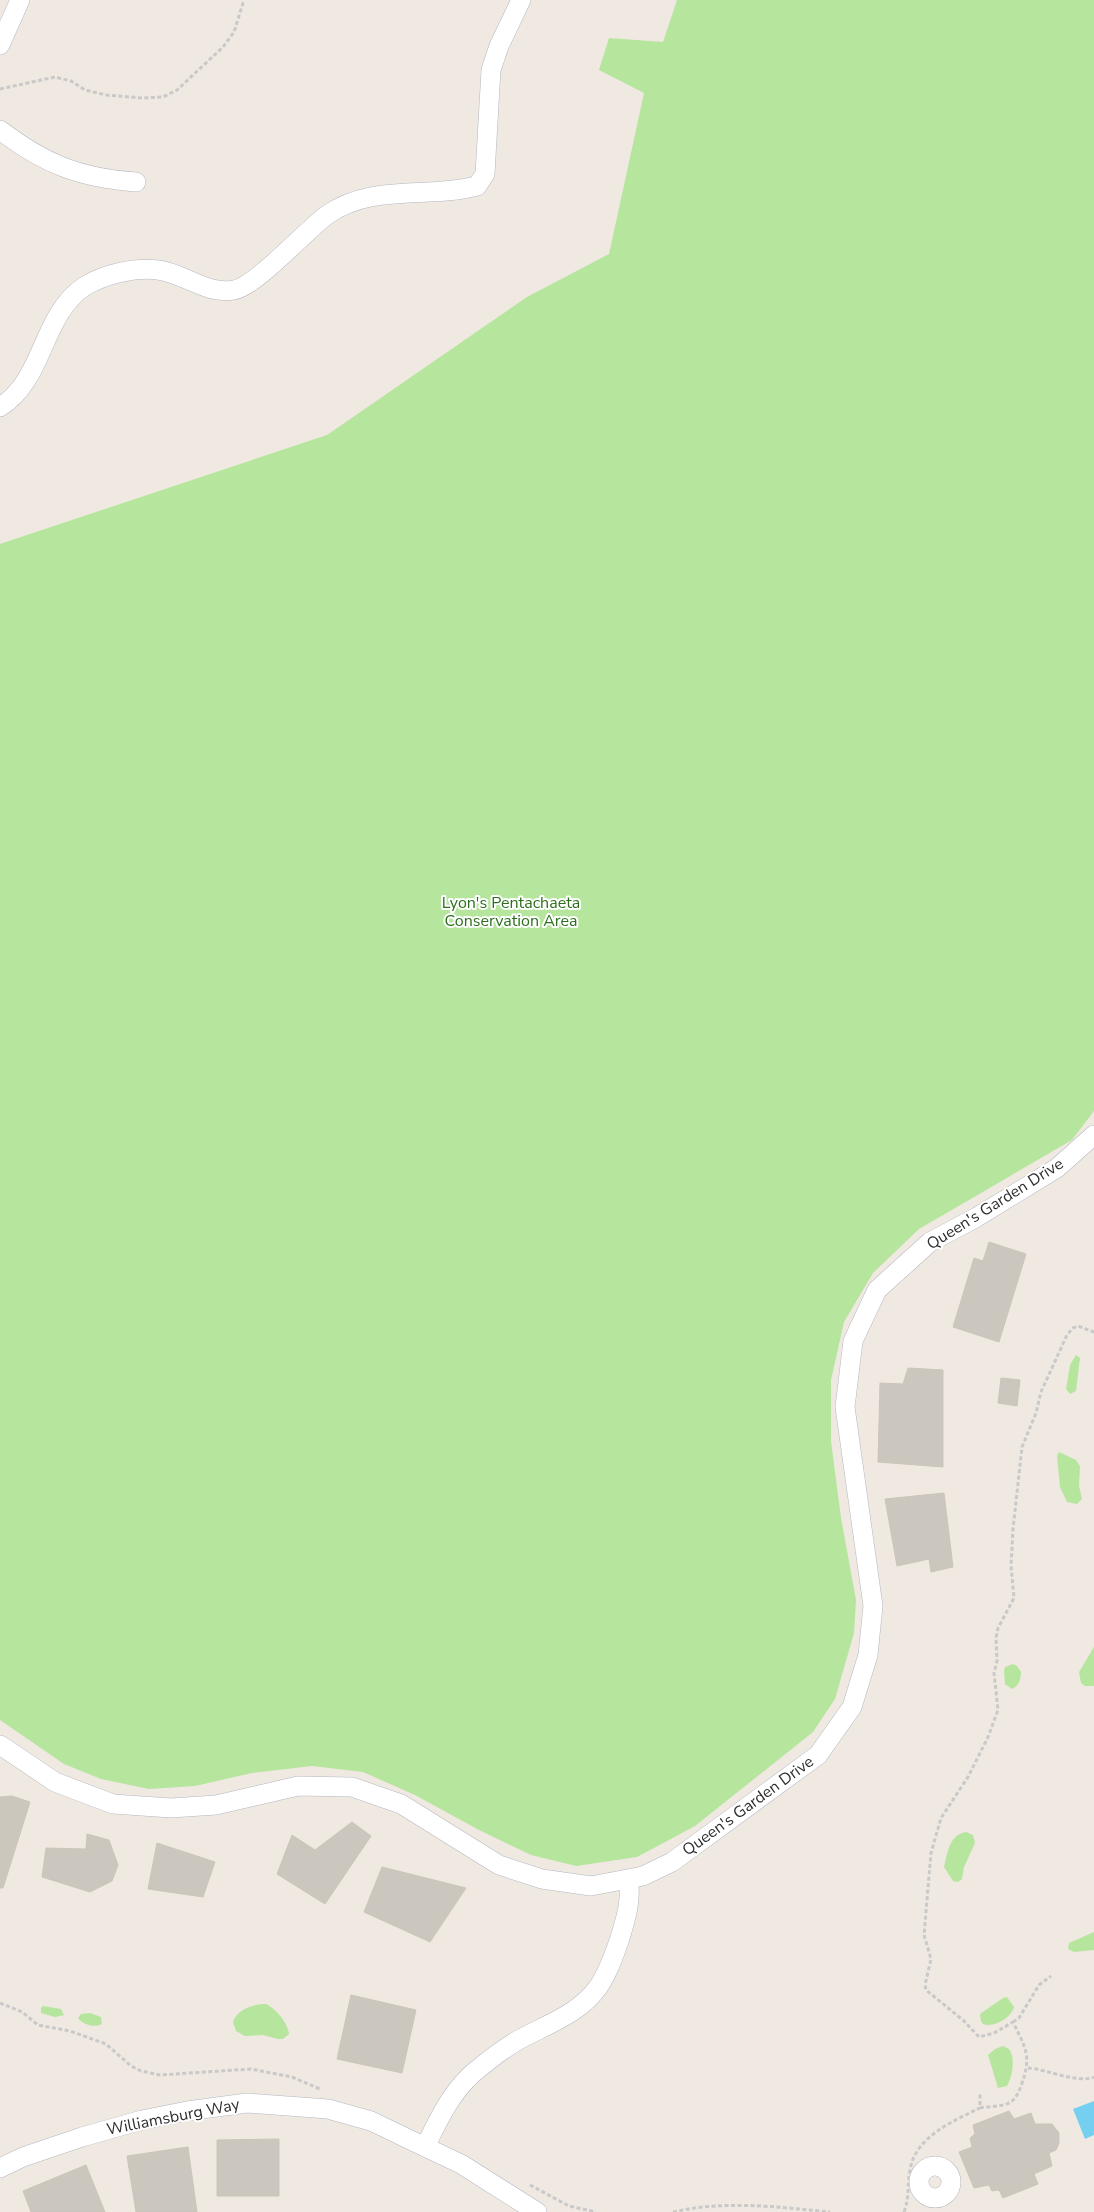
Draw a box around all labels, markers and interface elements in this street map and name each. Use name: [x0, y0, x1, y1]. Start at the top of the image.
park label: Lyon's Pentachaeta Conservation Area: [442, 892, 580, 932]
street label: Queen's Garden Drive: [922, 1153, 1068, 1255]
street label: Queen's Garden Drive: [678, 1751, 818, 1861]
street label: Williamsburg Way: [105, 2093, 242, 2141]

